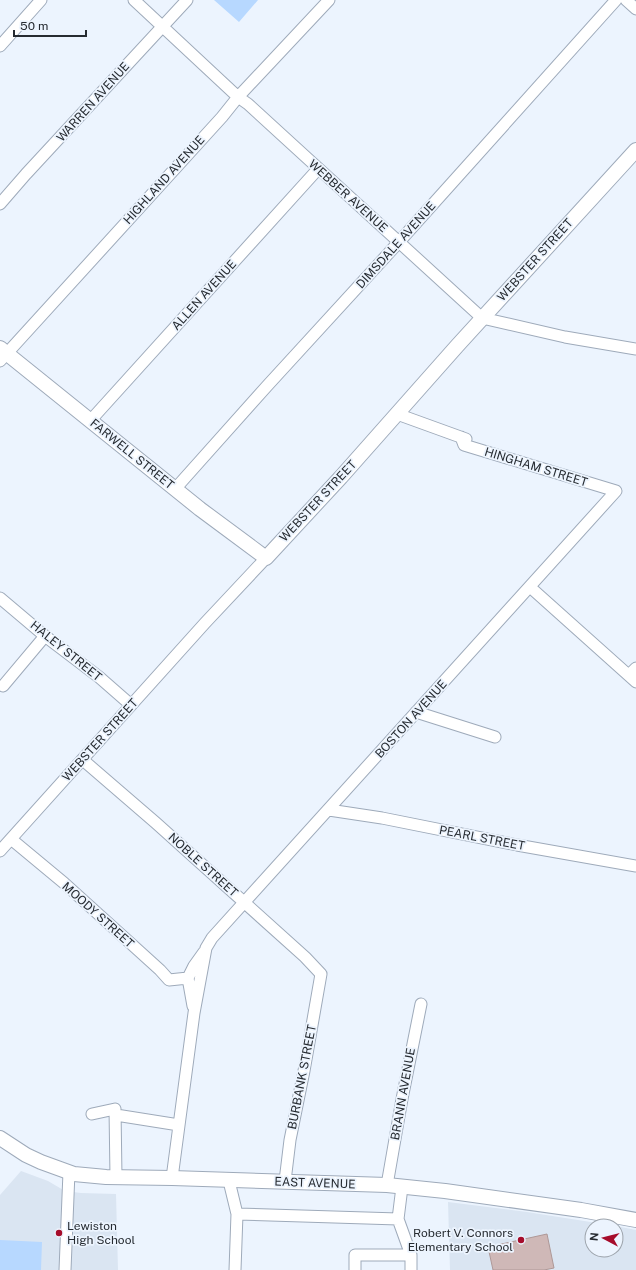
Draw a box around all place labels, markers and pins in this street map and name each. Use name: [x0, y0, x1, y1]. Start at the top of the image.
place label: Lewiston High School: [67, 1219, 135, 1247]
place label: Robert V. Connors Elementary School: [408, 1226, 513, 1254]
marker: Lewiston High School: [54, 1228, 64, 1238]
marker: Robert V. Connors Elementary School: [516, 1235, 526, 1245]

